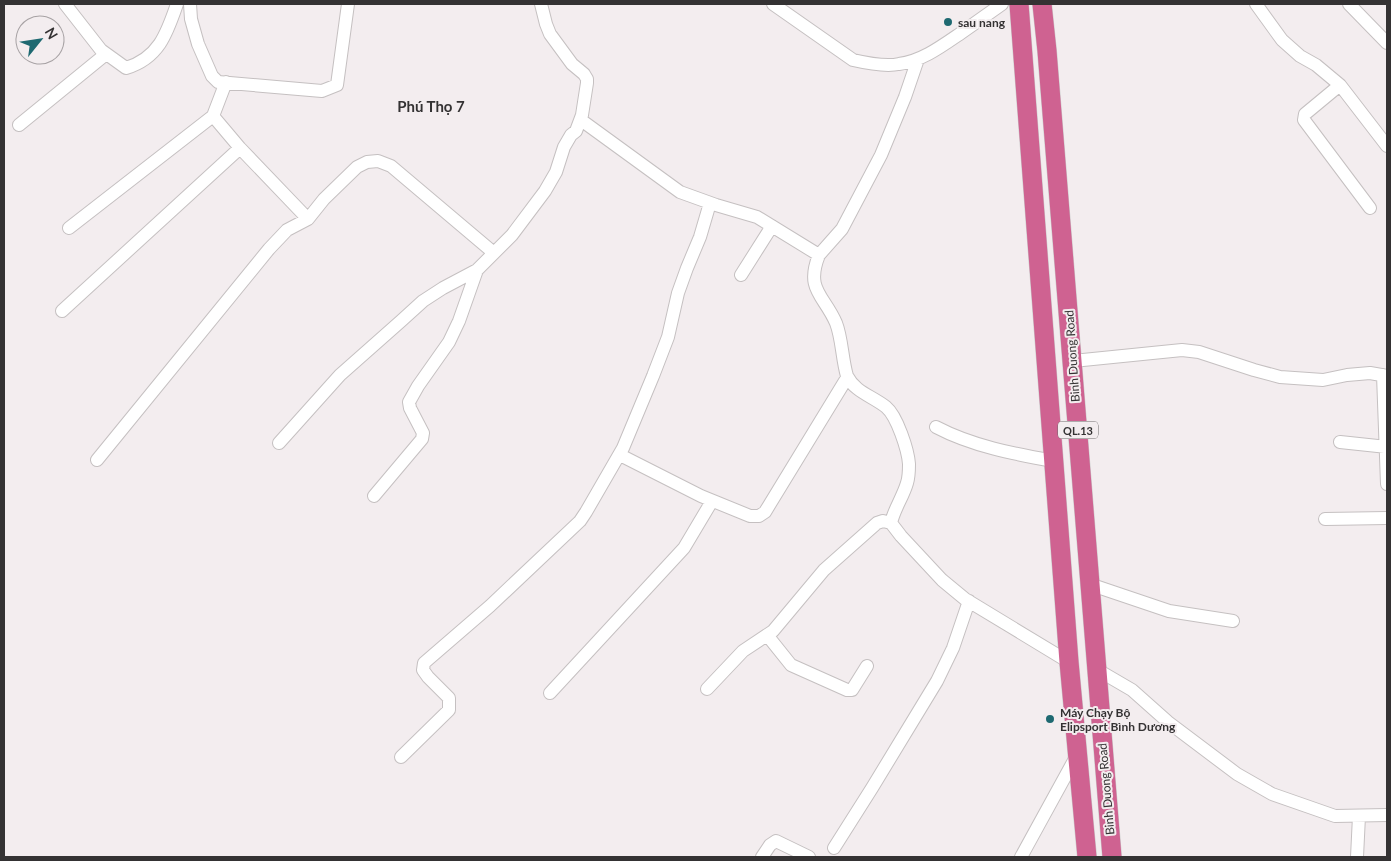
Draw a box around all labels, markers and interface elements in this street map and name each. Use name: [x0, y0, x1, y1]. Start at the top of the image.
north arrow: [15, 15, 65, 65]
place label: sau nang: [958, 15, 1006, 30]
marker: sau nang: [942, 16, 954, 28]
text: N: [42, 24, 62, 42]
district label: Phú Thọ 7: [397, 97, 465, 115]
street label: Binh Duong Road: [1061, 310, 1083, 402]
road number: QL.13: [1058, 422, 1098, 438]
place label: Máy Chạy Bộ Elipsport Bình Dương: [1060, 705, 1176, 734]
marker: Máy Chạy Bộ Elipsport Bình Dương: [1044, 713, 1056, 725]
street label: Binh Duong Road: [1095, 742, 1117, 836]

